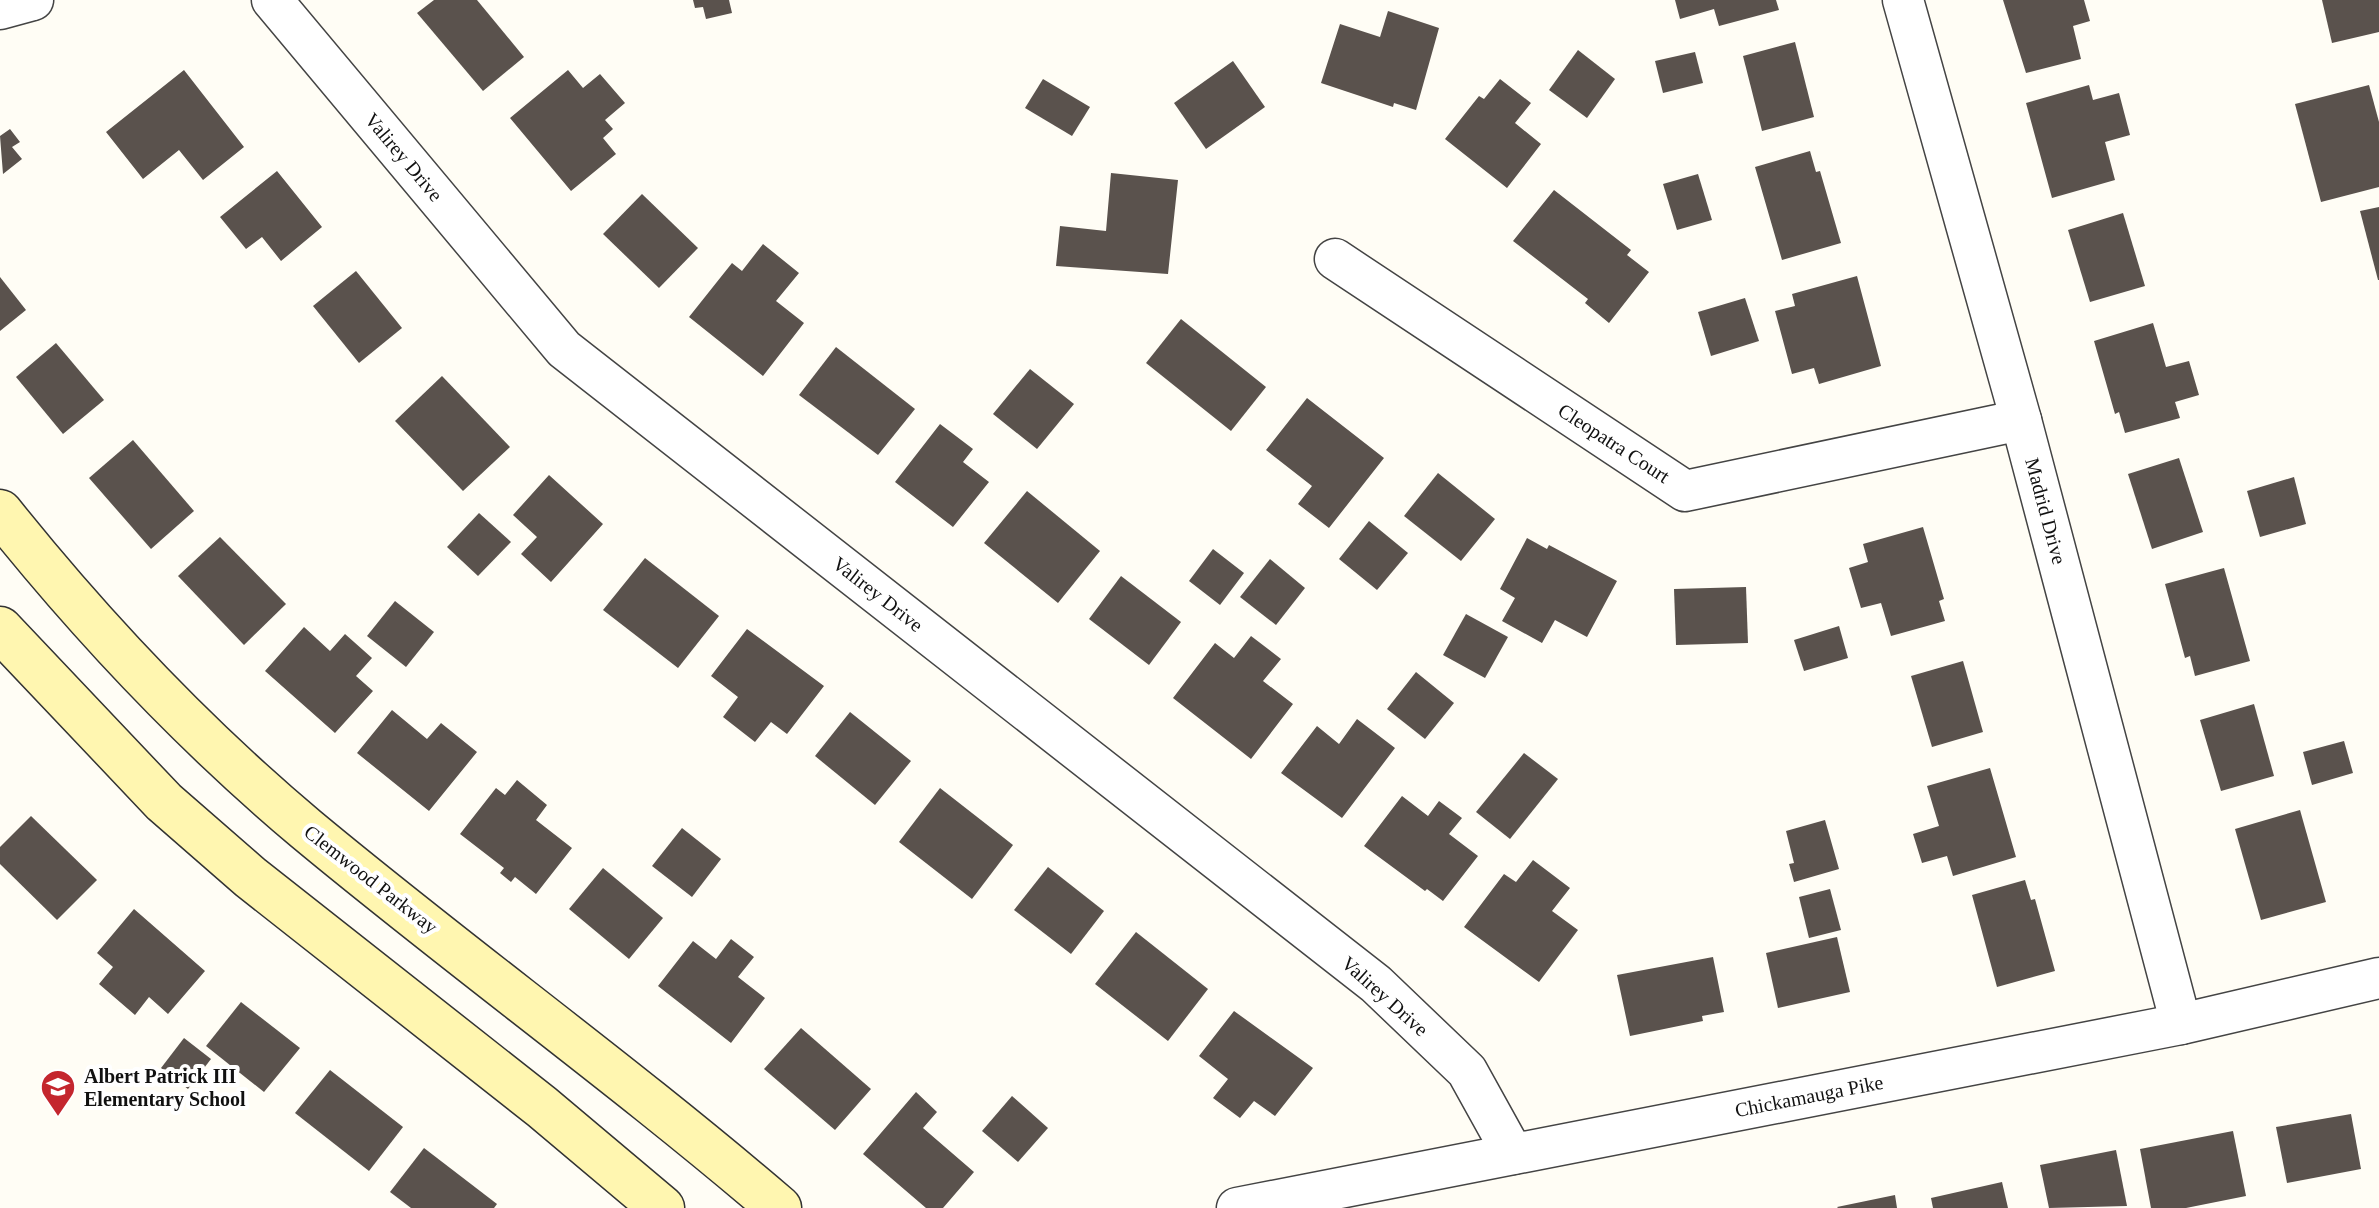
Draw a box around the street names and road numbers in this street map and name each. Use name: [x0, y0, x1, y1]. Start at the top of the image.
street label: Valirey Drive: [360, 108, 447, 206]
street label: Cleopatra Court: [1554, 399, 1674, 488]
street label: Madrid Drive: [2021, 455, 2071, 567]
street label: Valirey Drive: [828, 552, 928, 637]
street label: Clemwood Parkway: [299, 820, 442, 939]
street label: Valirey Drive: [1337, 952, 1433, 1041]
street label: Chickamauga Pike: [1733, 1071, 1885, 1122]

